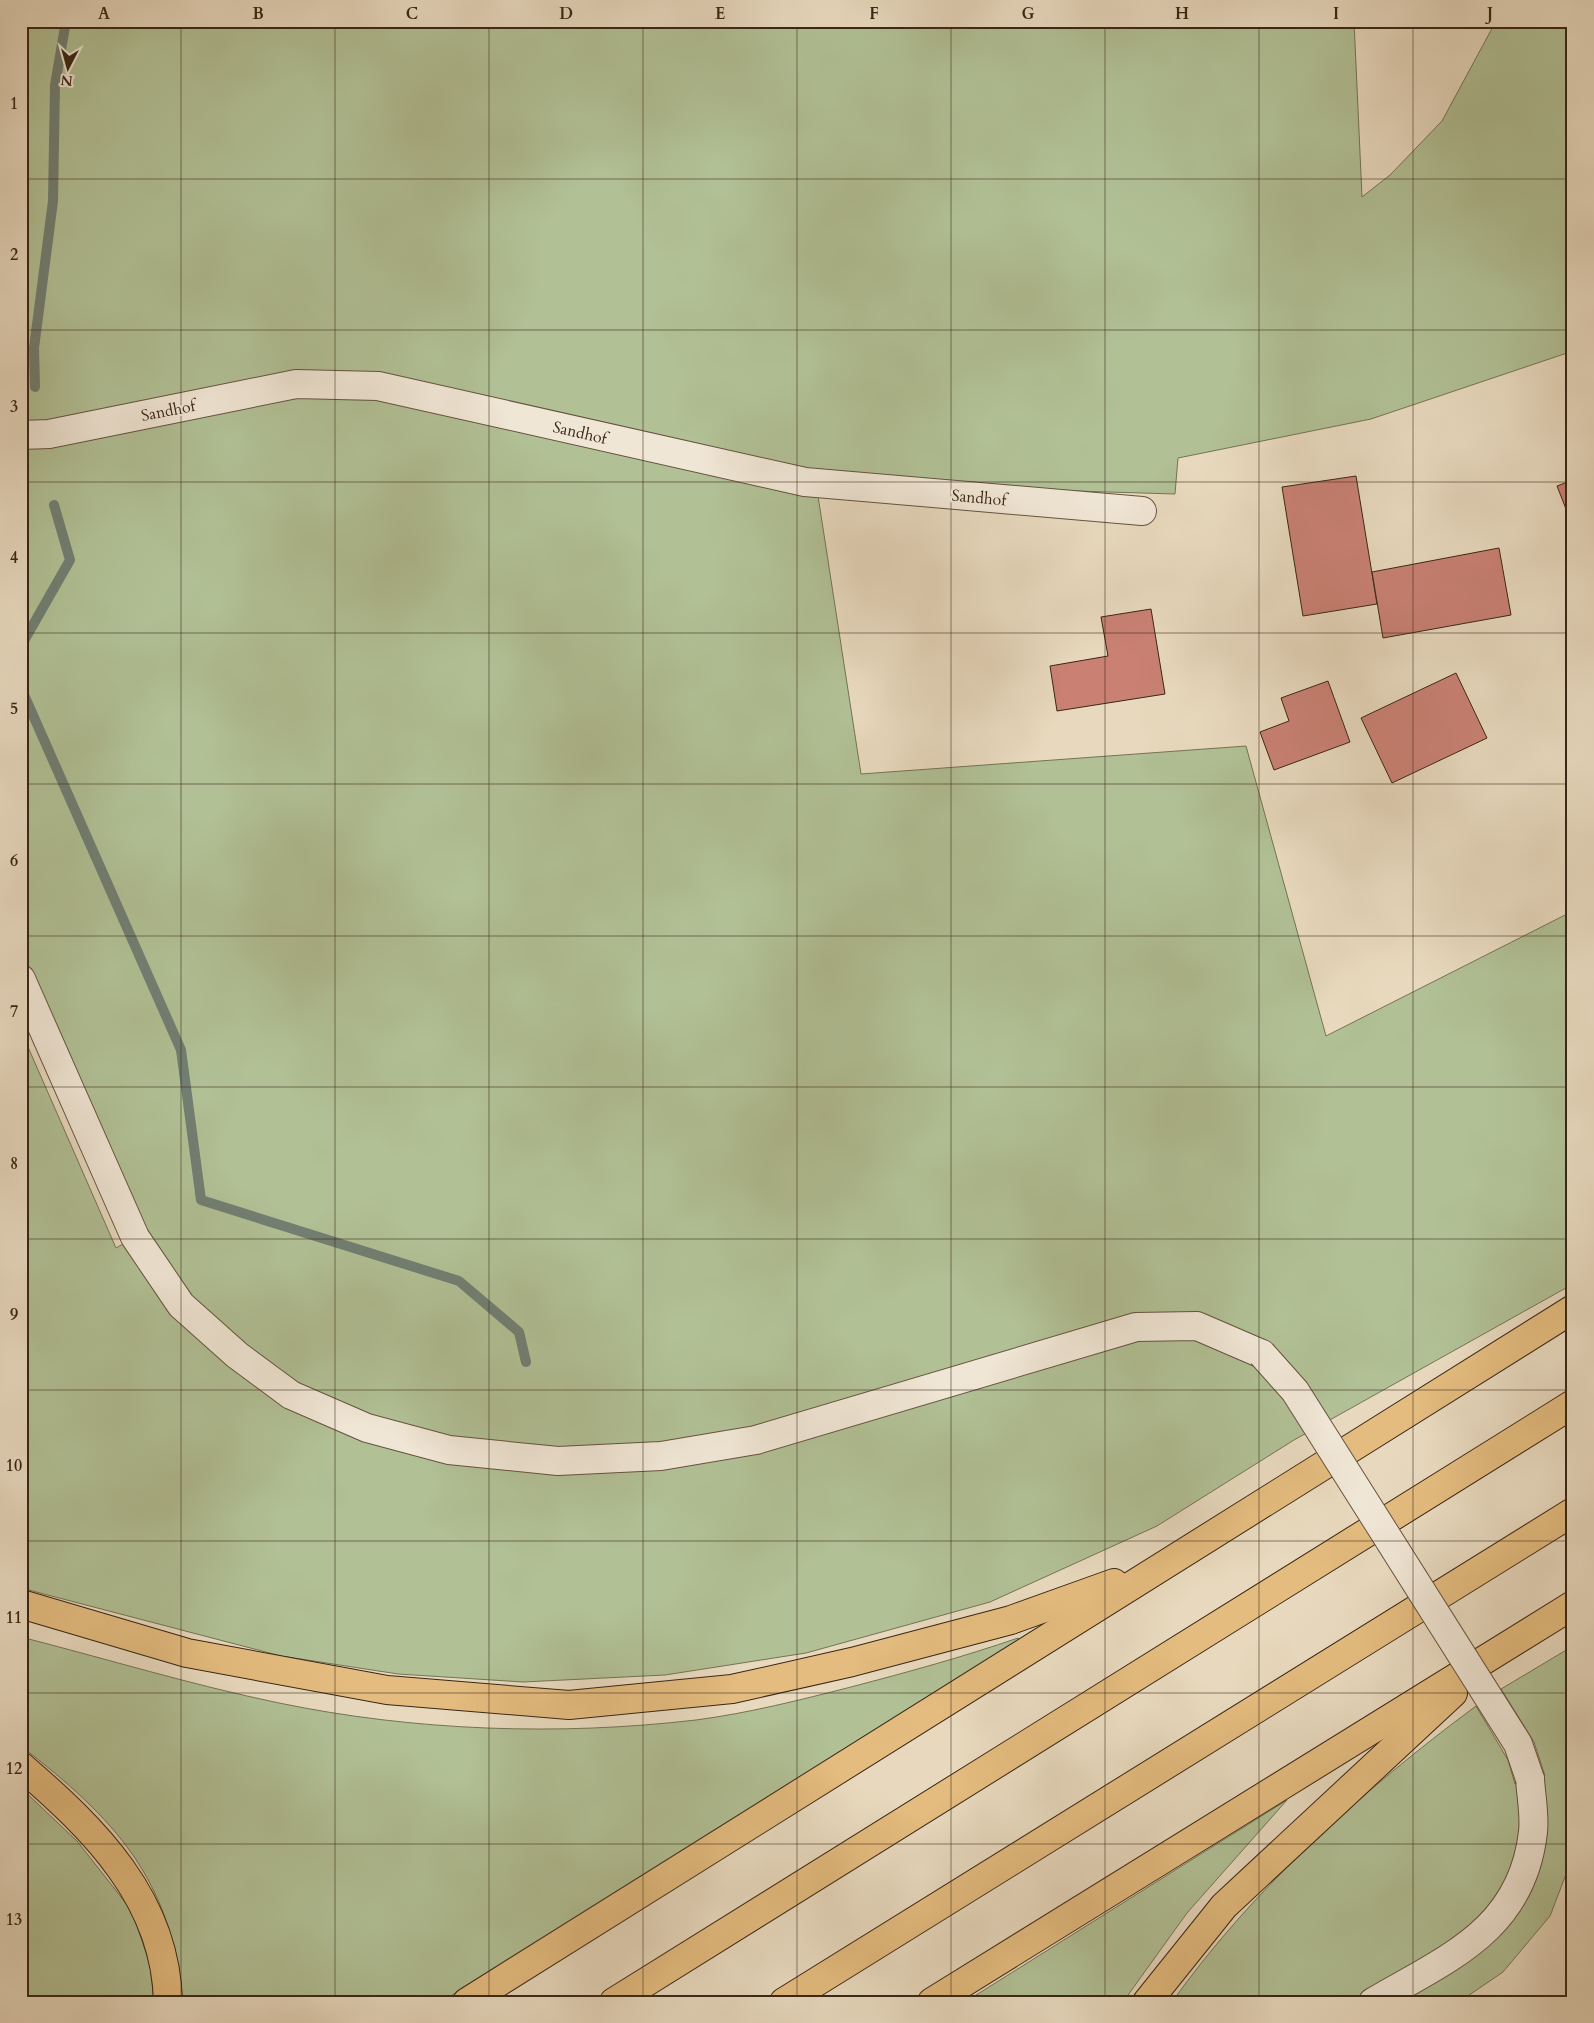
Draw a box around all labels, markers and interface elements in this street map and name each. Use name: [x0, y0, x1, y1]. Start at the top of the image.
text: A: [98, 3, 110, 25]
text: B: [252, 3, 264, 25]
text: C: [406, 3, 418, 25]
text: D: [559, 3, 573, 25]
text: E: [715, 3, 725, 25]
text: F: [869, 3, 879, 25]
text: G: [1021, 3, 1035, 25]
text: H: [1175, 3, 1189, 25]
text: I: [1333, 3, 1339, 25]
text: J: [1485, 3, 1493, 25]
north arrow: [42, 42, 92, 92]
text: N: [60, 70, 74, 91]
text: 1: [10, 93, 18, 115]
text: 2: [10, 244, 18, 266]
street label: Sandhof: [139, 394, 200, 427]
text: 3: [10, 396, 18, 418]
street label: Sandhof: [551, 416, 612, 451]
street label: Sandhof: [951, 485, 1010, 512]
text: 4: [10, 547, 18, 569]
text: 5: [10, 698, 18, 720]
text: 6: [10, 850, 18, 872]
text: 7: [10, 1001, 18, 1023]
text: 8: [10, 1153, 18, 1175]
text: 9: [10, 1304, 18, 1326]
text: 10: [6, 1455, 22, 1477]
text: 11: [6, 1607, 22, 1629]
text: 12: [6, 1758, 22, 1780]
text: 13: [6, 1909, 22, 1931]

